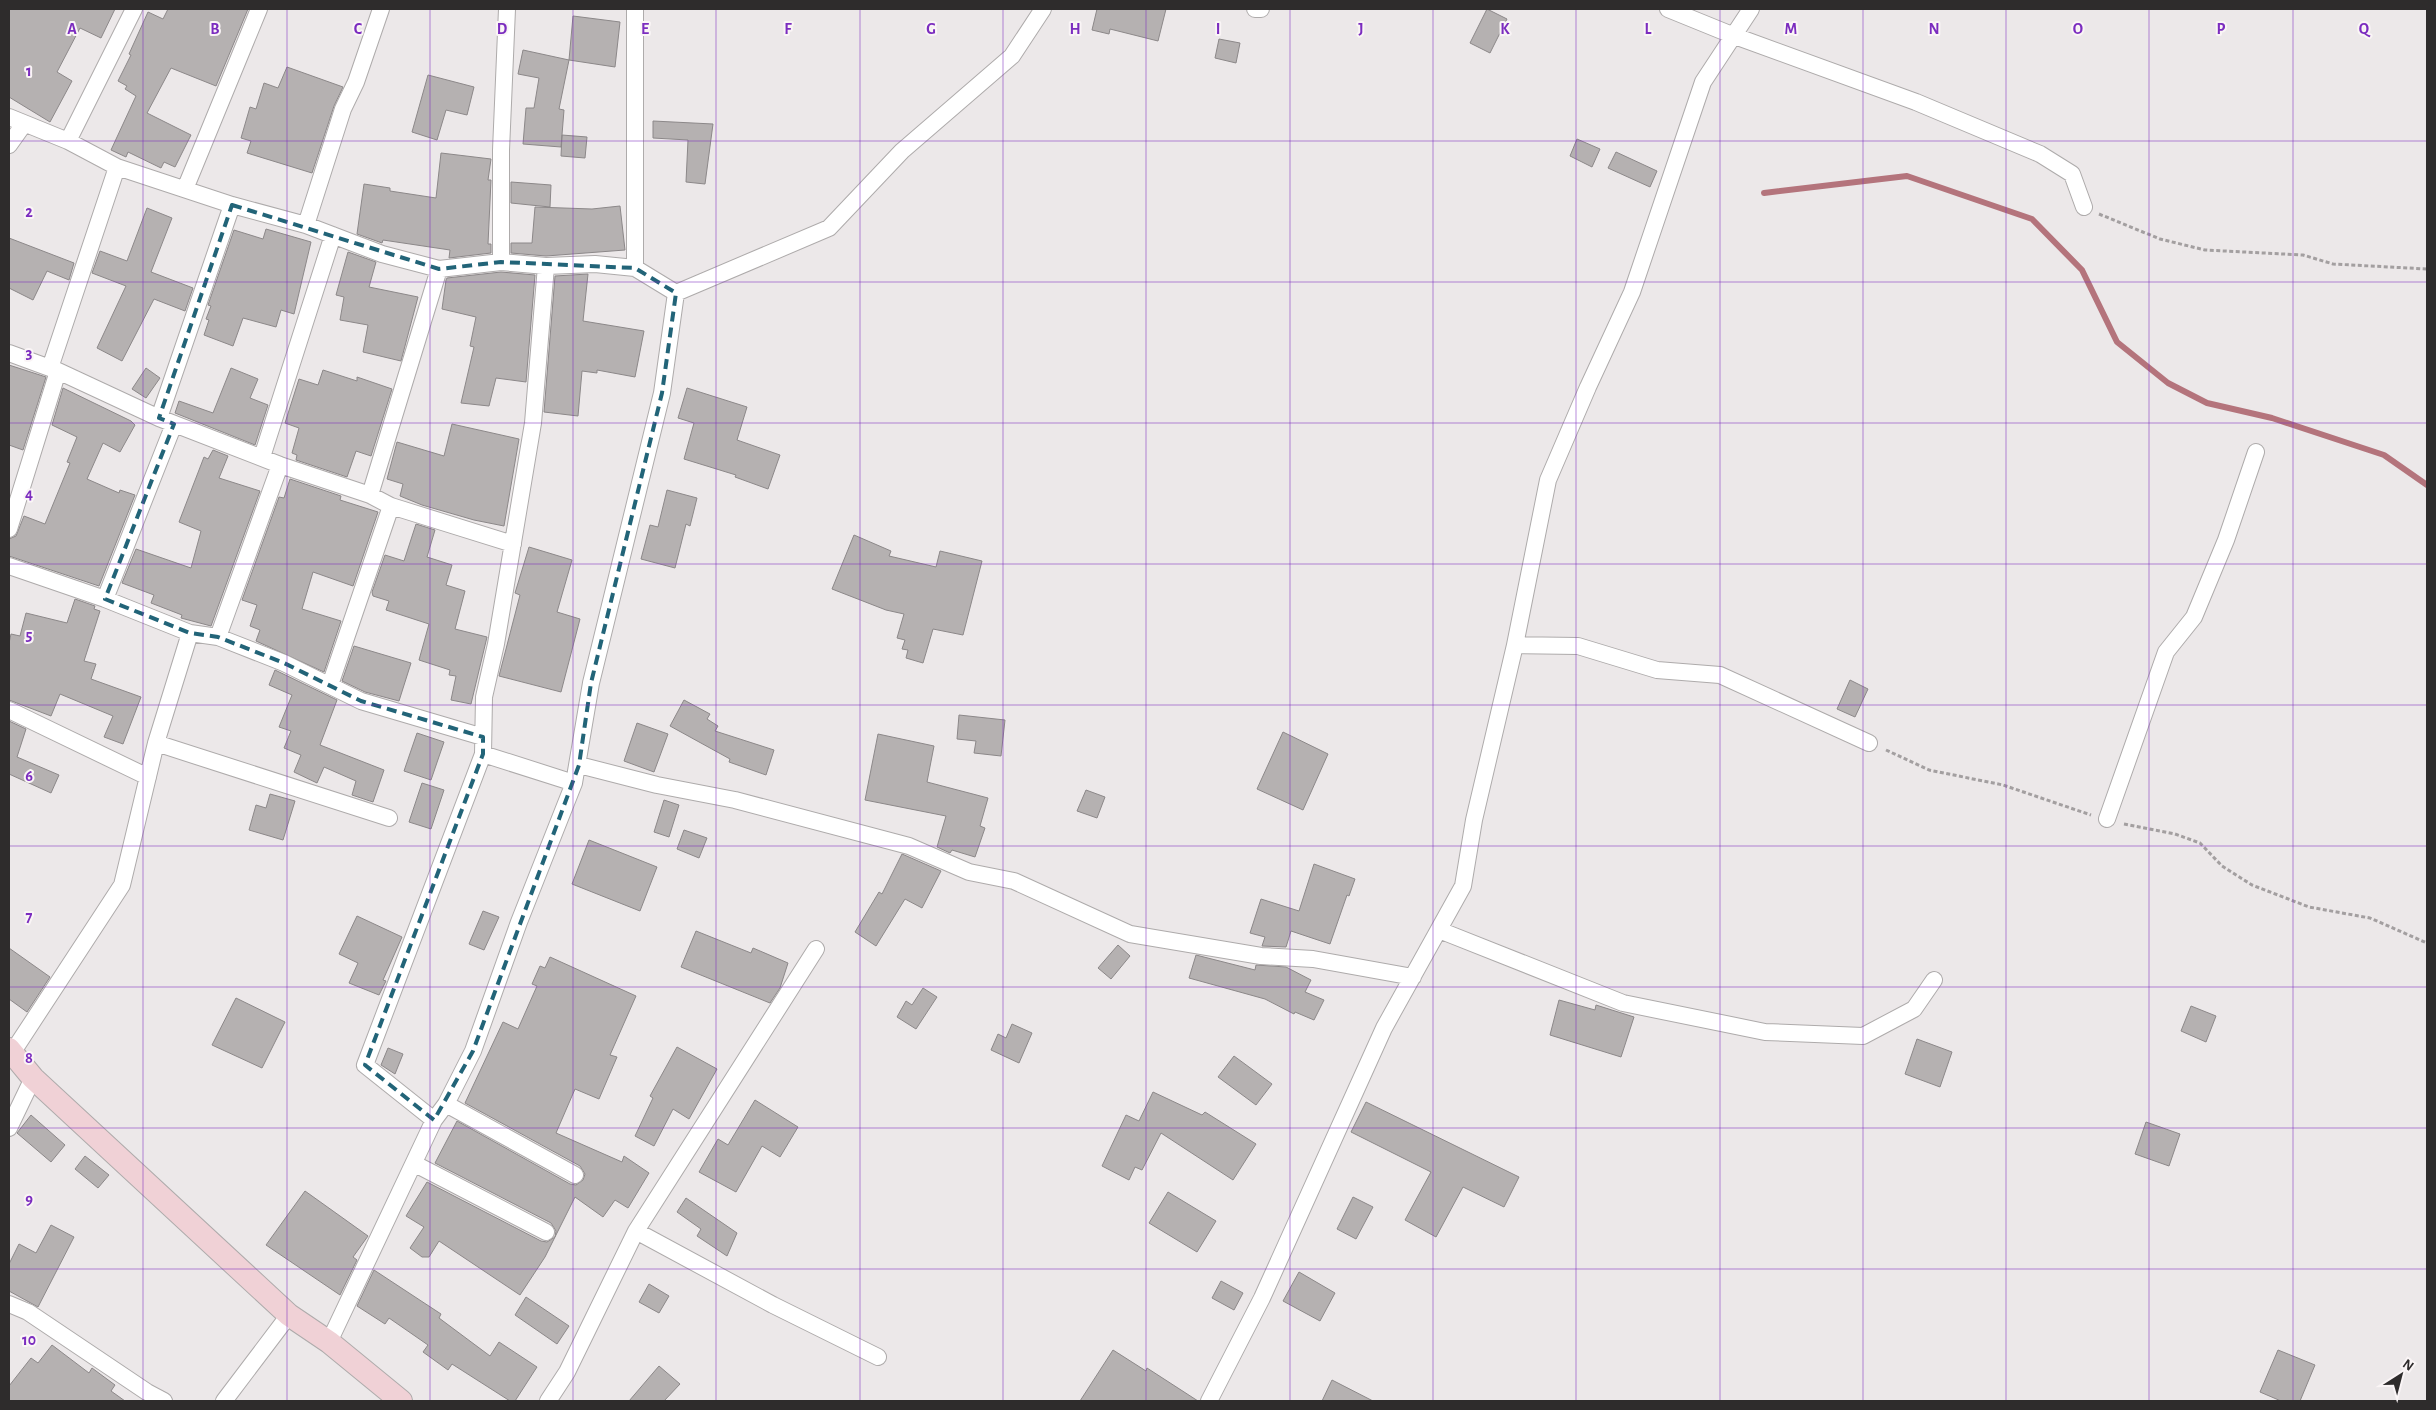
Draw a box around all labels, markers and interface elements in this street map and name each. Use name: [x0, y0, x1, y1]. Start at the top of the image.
text: A: [67, 21, 77, 37]
text: B: [210, 21, 220, 37]
text: C: [354, 21, 363, 37]
text: D: [497, 21, 508, 37]
text: E: [641, 21, 649, 37]
text: F: [784, 21, 792, 37]
text: G: [926, 21, 936, 37]
text: H: [1069, 21, 1081, 37]
text: I: [1216, 21, 1220, 37]
text: J: [1358, 21, 1364, 37]
text: K: [1500, 21, 1510, 37]
text: L: [1645, 21, 1652, 37]
text: M: [1785, 21, 1797, 37]
text: N: [1928, 21, 1940, 37]
text: O: [2073, 21, 2083, 37]
text: P: [2217, 21, 2226, 37]
text: Q: [2359, 21, 2371, 38]
text: 1: [26, 63, 32, 79]
text: 2: [25, 204, 33, 220]
text: 3: [26, 345, 33, 361]
text: 4: [25, 486, 33, 502]
text: 5: [26, 627, 33, 643]
text: 6: [25, 768, 33, 784]
text: 7: [26, 909, 33, 925]
text: 8: [25, 1050, 33, 1066]
text: 9: [25, 1191, 33, 1207]
text: 10: [22, 1332, 36, 1348]
north arrow: [2376, 1350, 2426, 1400]
text: N: [2400, 1357, 2416, 1374]

